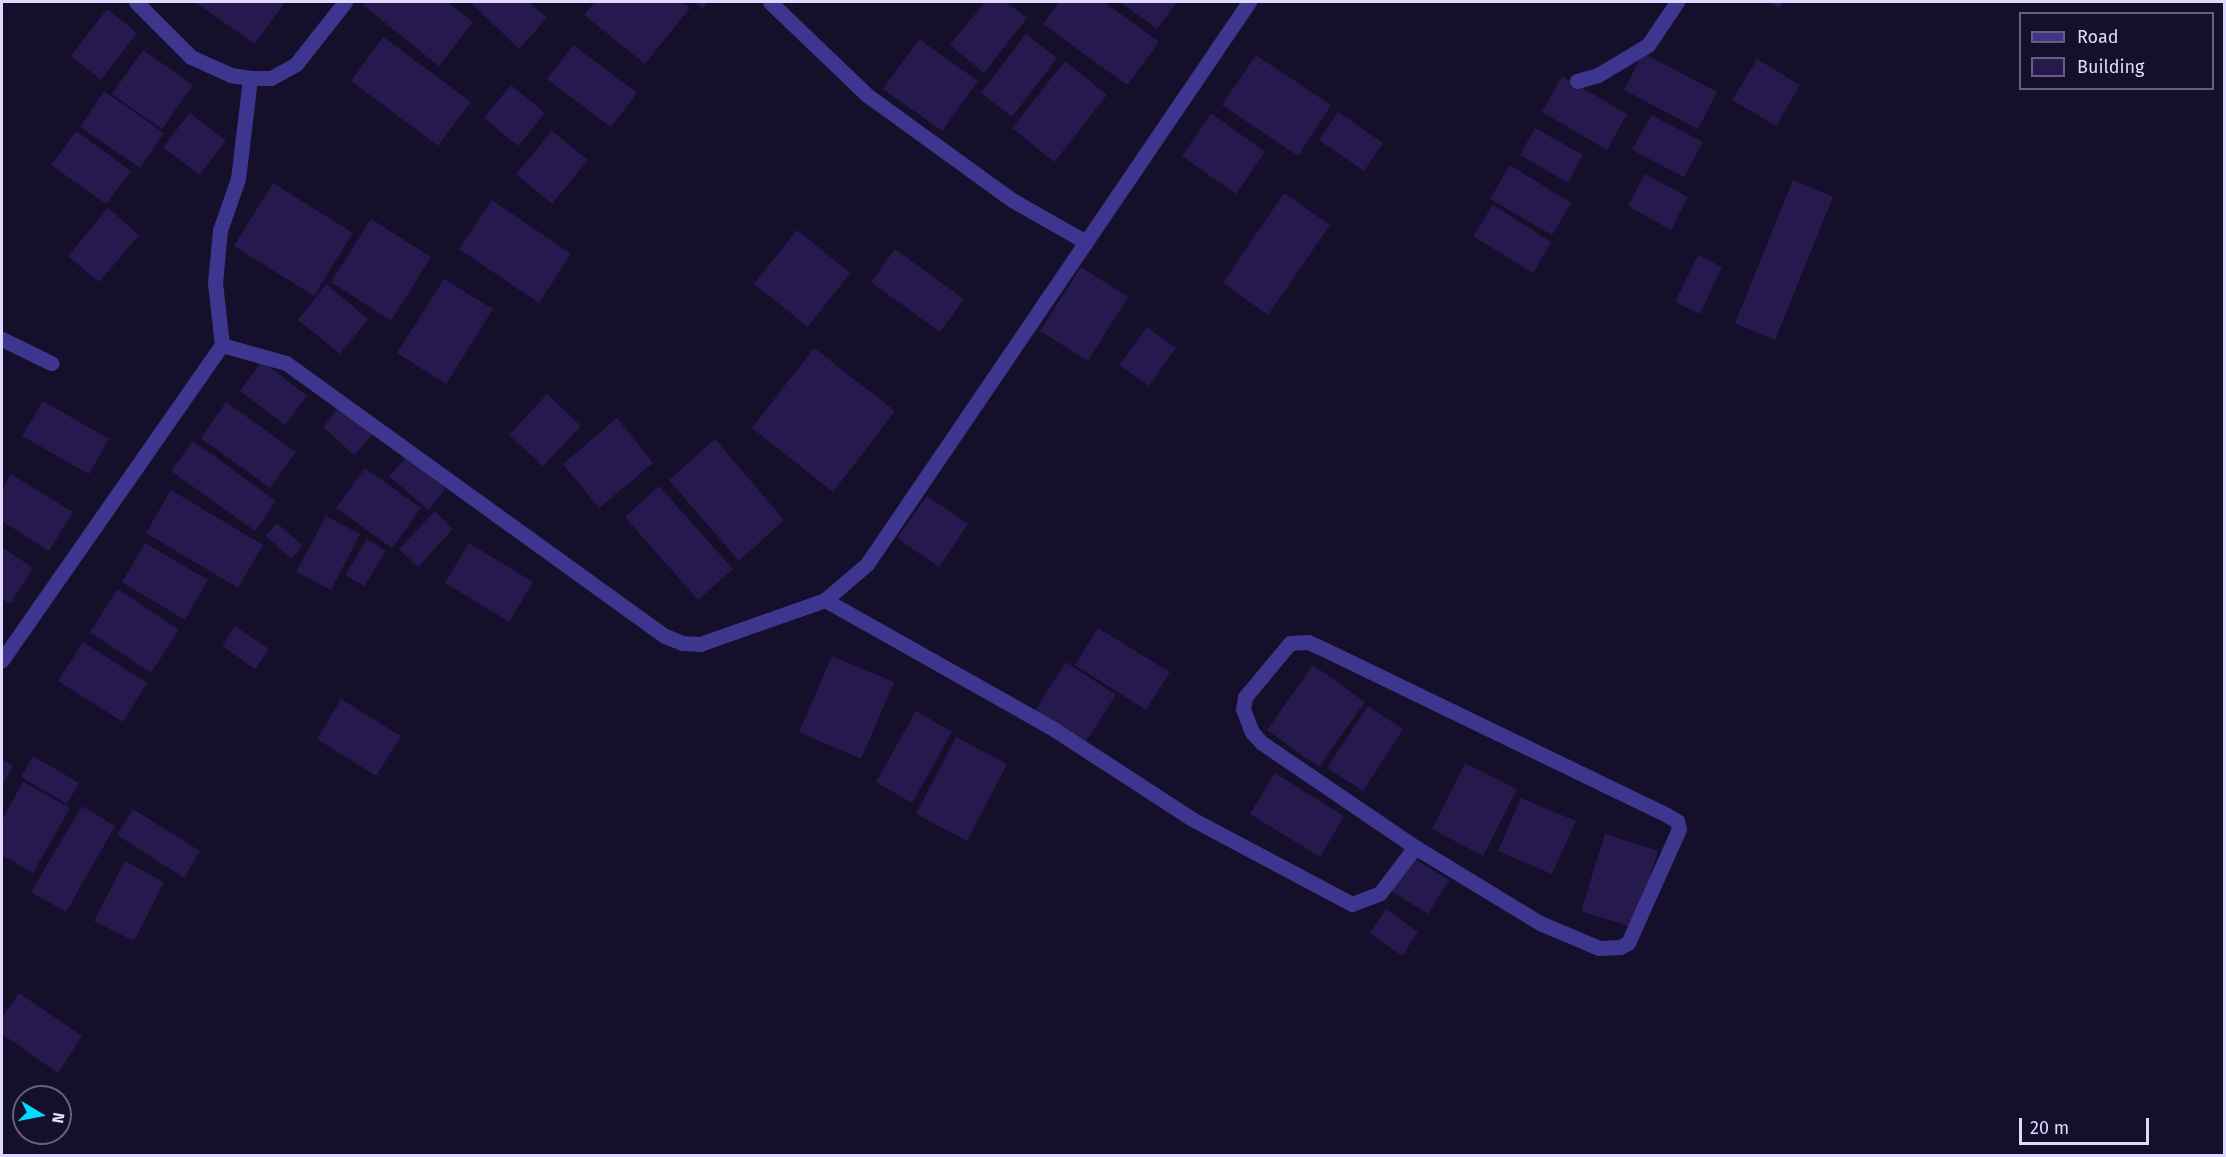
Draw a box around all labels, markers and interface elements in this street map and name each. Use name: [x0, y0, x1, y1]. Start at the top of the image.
legend: [2019, 12, 2214, 90]
text: Road: [2077, 26, 2119, 48]
text: Building: [2077, 56, 2144, 78]
north arrow: [12, 1085, 72, 1145]
scale bar: [2022, 1106, 2152, 1144]
text: N: [48, 1111, 69, 1125]
text: 20 m: [2030, 1117, 2069, 1139]

